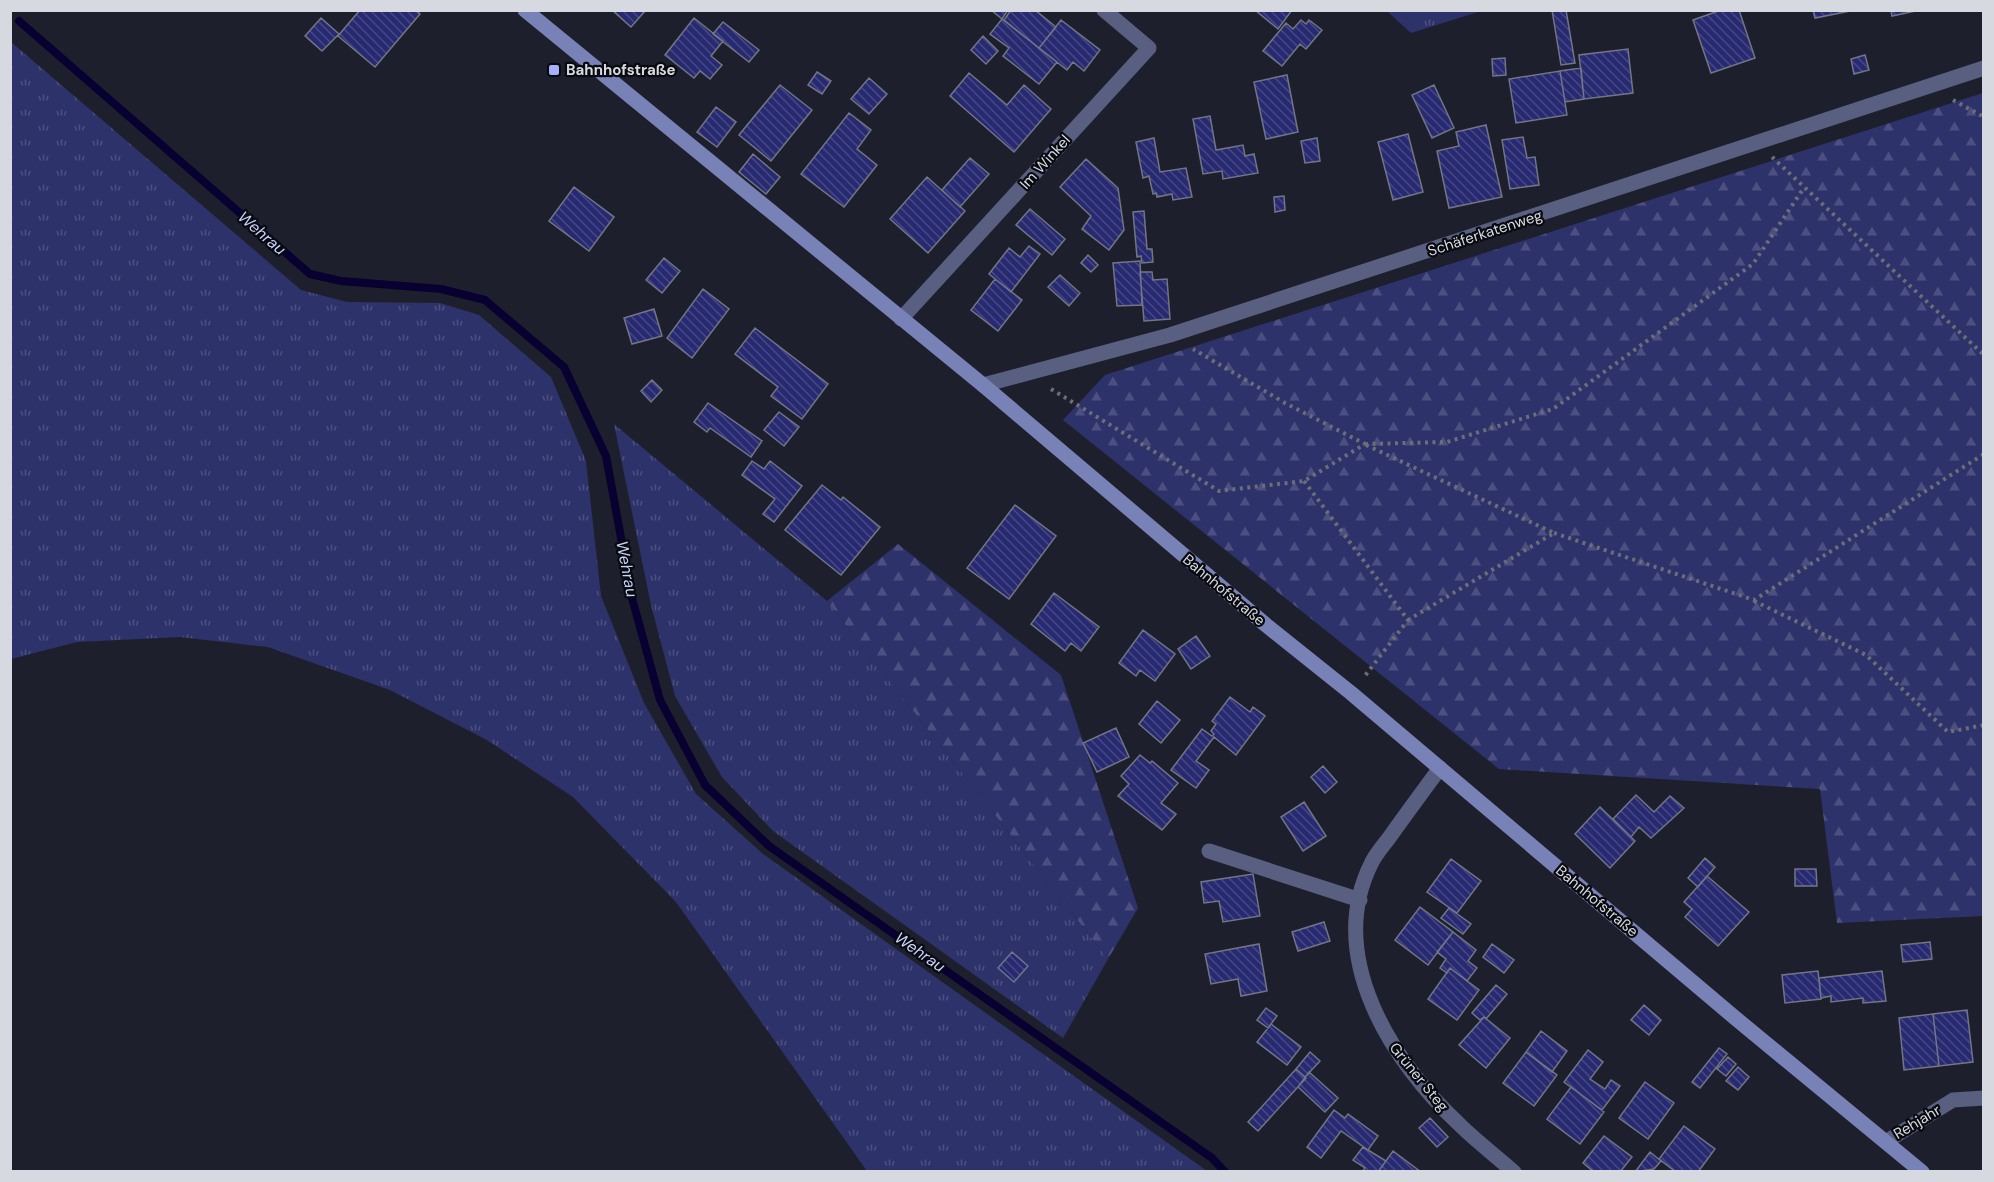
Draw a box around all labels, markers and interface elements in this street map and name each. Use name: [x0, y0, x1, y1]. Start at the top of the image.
place label: Bahnhofstraße: [566, 60, 675, 80]
marker: Bahnhofstraße: [547, 63, 561, 77]
street label: Im Winkel: [1015, 131, 1075, 193]
street label: Schäferkatenweg: [1425, 205, 1545, 261]
water label: Wehrau: [234, 206, 290, 260]
water label: Wehrau: [611, 539, 643, 599]
street label: Bahnhofstraße: [1179, 550, 1269, 630]
street label: Bahnhofstraße: [1552, 861, 1642, 941]
water label: Wehrau: [891, 927, 949, 977]
street label: Grüner Steg: [1385, 1038, 1453, 1116]
street label: Rehjahr: [1890, 1100, 1945, 1144]

